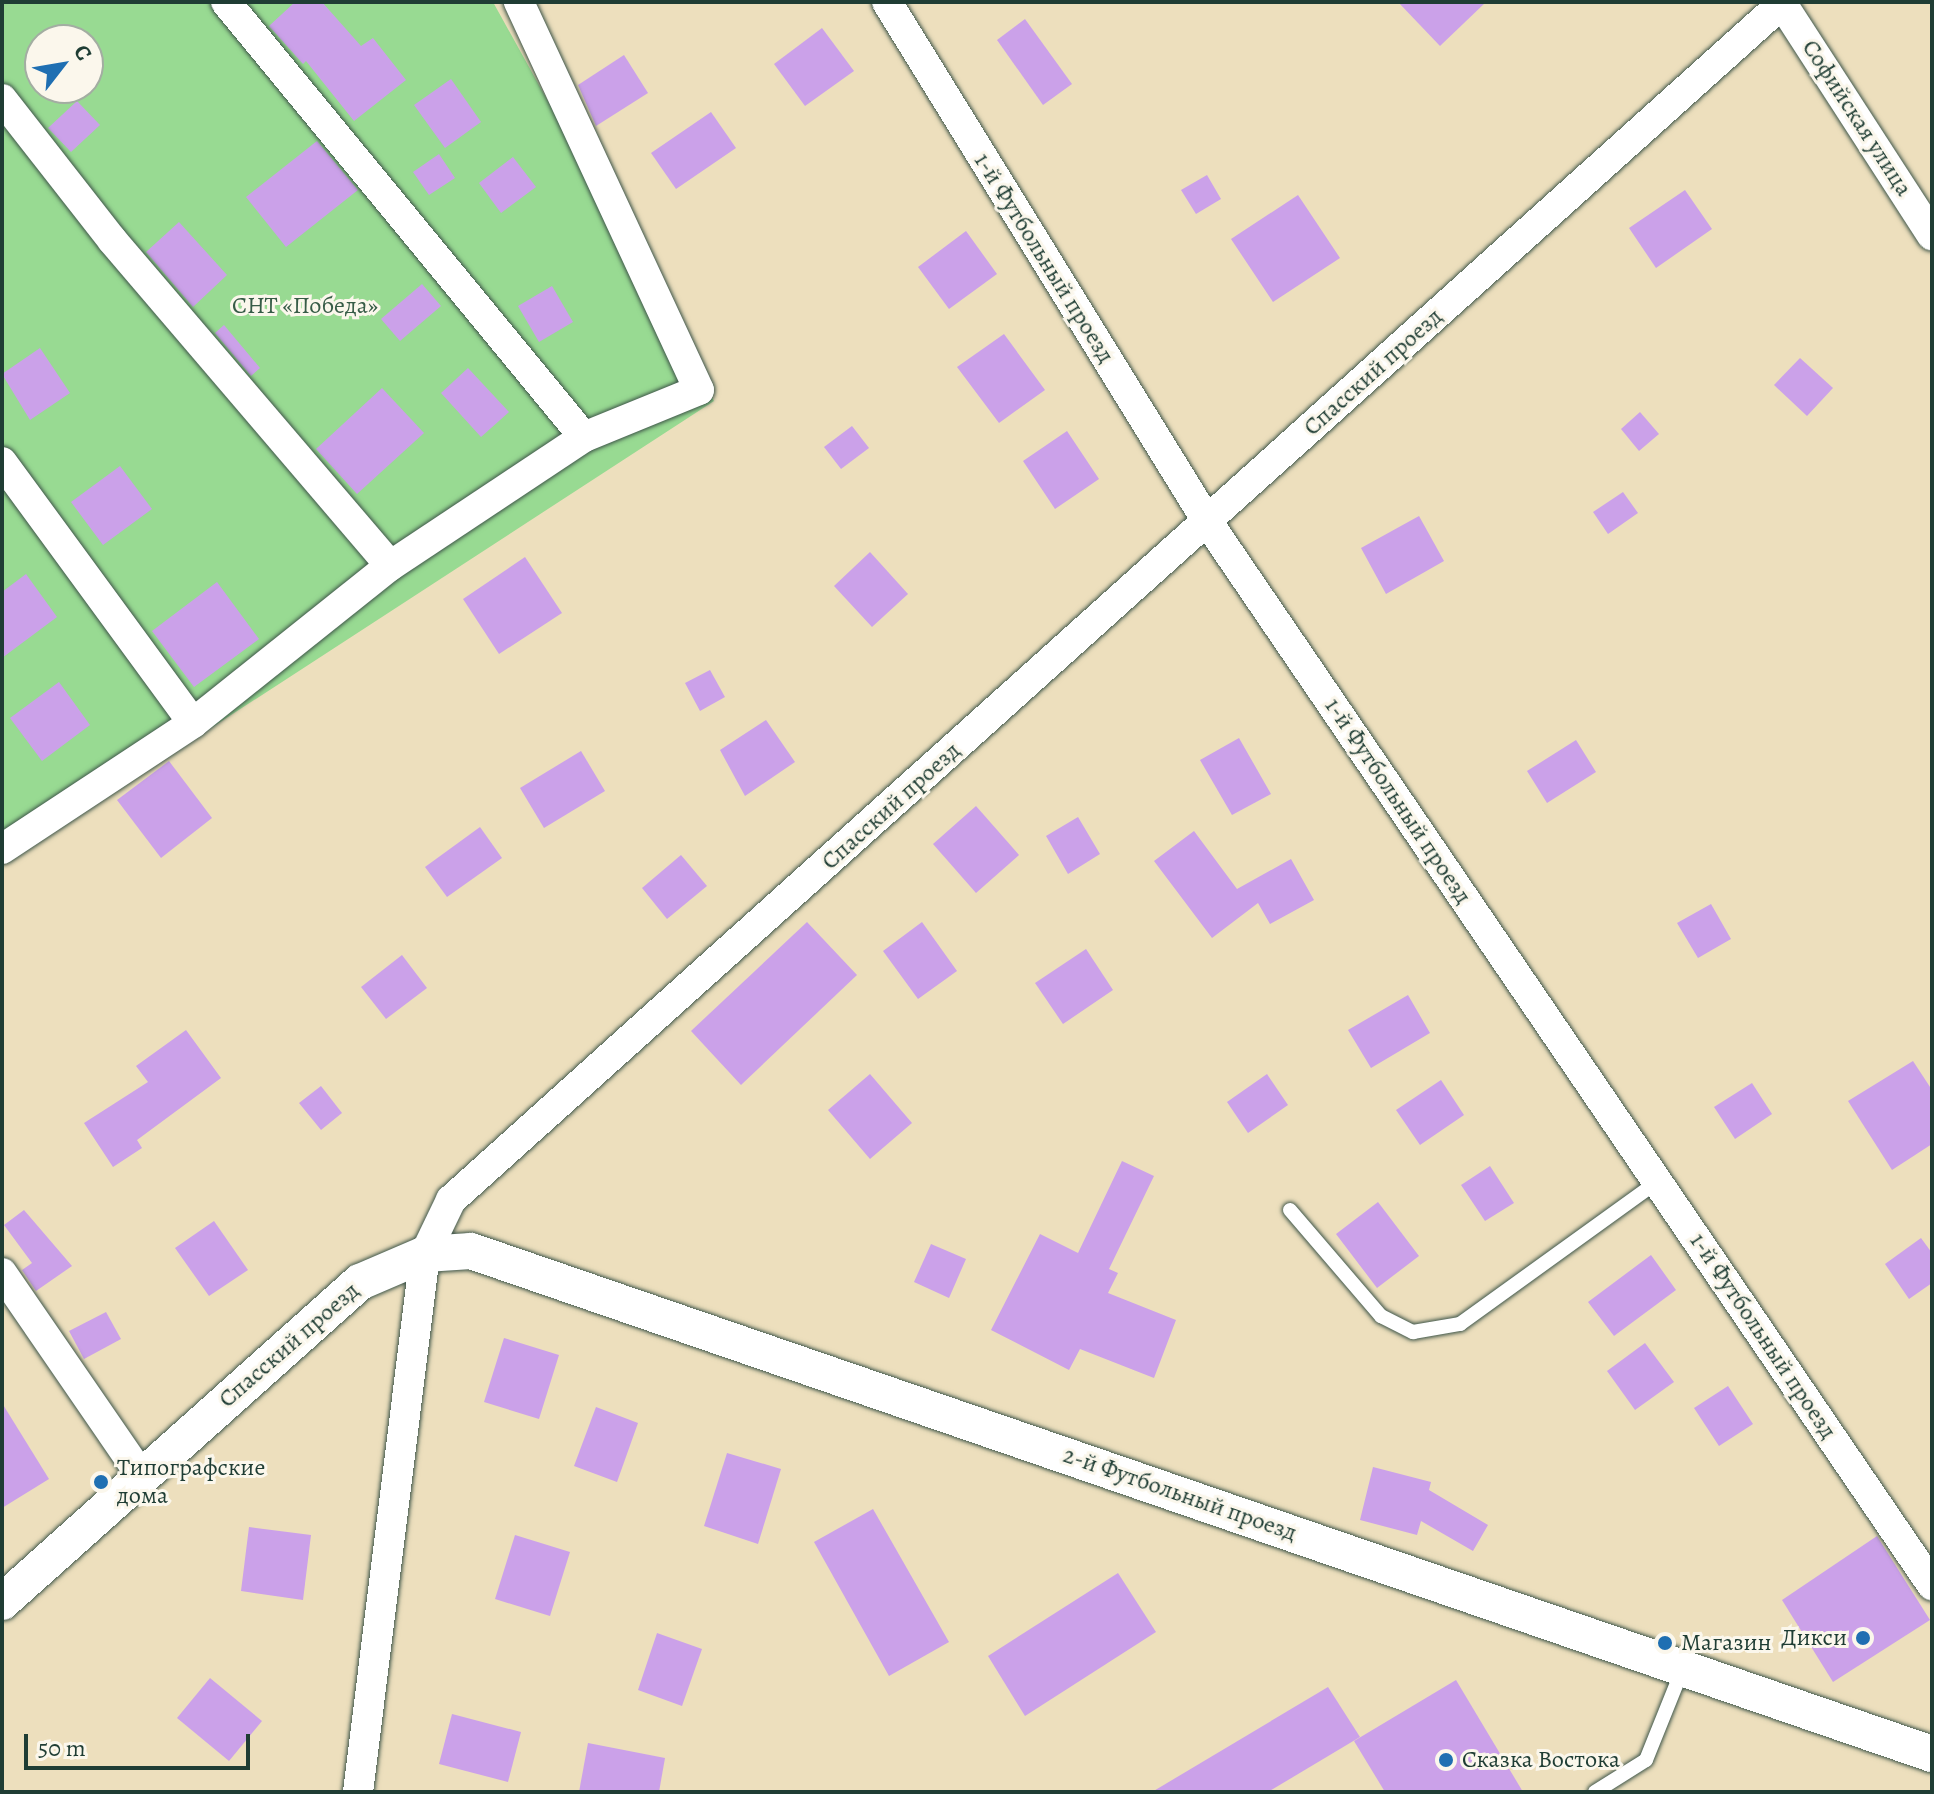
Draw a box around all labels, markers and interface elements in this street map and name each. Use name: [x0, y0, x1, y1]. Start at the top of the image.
north arrow: [24, 24, 104, 104]
street label: Софийская улица: [1796, 34, 1918, 202]
text: С: [67, 39, 99, 66]
street label: 1-й Футбольный проезд: [968, 148, 1120, 368]
park label: СНТ «Победа»: [232, 292, 378, 320]
street label: Спасский проезд: [1298, 302, 1448, 442]
street label: 1-й Футбольный проезд: [1318, 693, 1478, 909]
street label: Спасский проезд: [816, 736, 966, 876]
street label: 1-й Футбольный проезд: [1683, 1228, 1843, 1444]
street label: Спасский проезд: [213, 1276, 365, 1414]
street label: 2-й Футбольный проезд: [1059, 1440, 1301, 1548]
place label: Типографские дома: [117, 1454, 265, 1510]
marker: Типографские дома: [92, 1473, 110, 1491]
place label: Дикси: [1781, 1624, 1847, 1652]
place label: Магазин: [1681, 1629, 1772, 1657]
marker: Дикси: [1854, 1629, 1872, 1647]
marker: Магазин: [1656, 1634, 1674, 1652]
scale bar: [28, 1718, 254, 1768]
text: 50 m: [38, 1732, 86, 1764]
place label: Сказка Востока: [1462, 1746, 1620, 1774]
marker: Сказка Востока: [1437, 1751, 1455, 1769]

